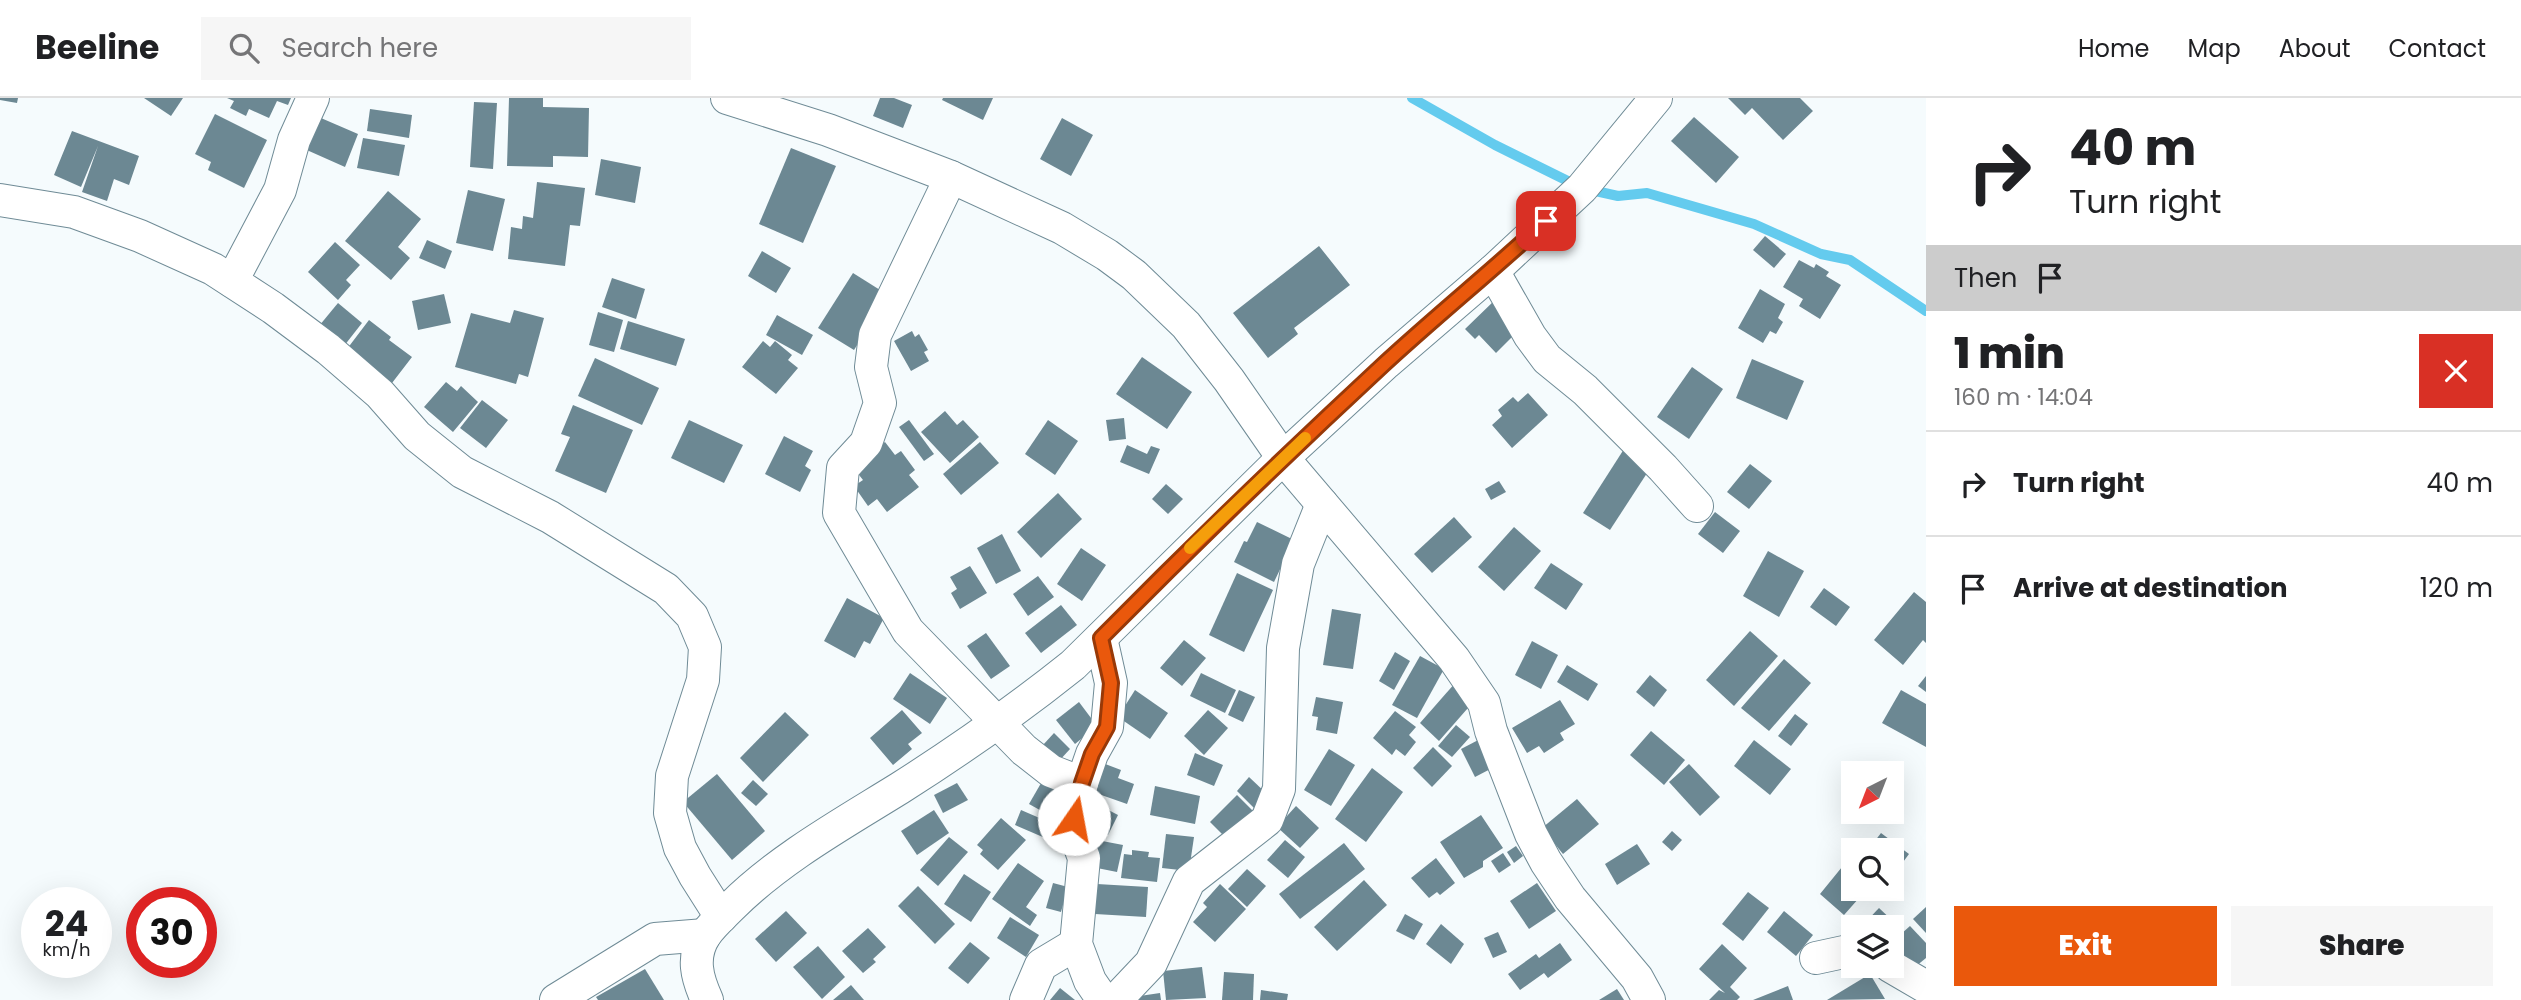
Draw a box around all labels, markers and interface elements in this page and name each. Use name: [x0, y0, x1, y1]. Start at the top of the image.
search box: [201, 17, 691, 80]
text: Beeline: [35, 24, 159, 71]
icon: search: [225, 29, 263, 67]
text: Search here: [281, 30, 438, 66]
text: Home: [2078, 32, 2150, 65]
text: Map: [2188, 32, 2241, 65]
text: About: [2279, 32, 2350, 65]
text: Contact: [2388, 32, 2486, 65]
text: 40 m: [2069, 114, 2196, 182]
icon: right: [1954, 126, 2045, 217]
text: Turn right: [2069, 179, 2221, 224]
pin: [1516, 191, 1576, 251]
icon: arrive: [1527, 202, 1565, 240]
icon: arrive: [2031, 259, 2069, 297]
text: Then: [1954, 260, 2017, 296]
text: 1 min: [1954, 324, 2065, 383]
button: close: [2419, 334, 2493, 408]
text: 160 m · 14:04: [1954, 381, 2093, 413]
icon: right: [1954, 465, 1992, 503]
text: Turn right: [2013, 465, 2145, 501]
text: 40 m: [2427, 465, 2493, 501]
icon: arrive: [1954, 570, 1992, 608]
text: Arrive at destination: [2013, 570, 2288, 606]
text: 120 m: [2420, 570, 2493, 606]
north arrow: [1841, 761, 1904, 824]
map controls: [1841, 761, 1904, 978]
position arrow: [1037, 782, 1111, 856]
button: search: [1841, 838, 1904, 901]
speed limit sign: 30: [126, 887, 217, 978]
text: 24: [45, 899, 88, 948]
button: Exit: [1954, 906, 2217, 986]
button: Share: [2231, 906, 2493, 986]
button: layers: [1841, 915, 1904, 978]
text: km/h: [43, 937, 90, 962]

